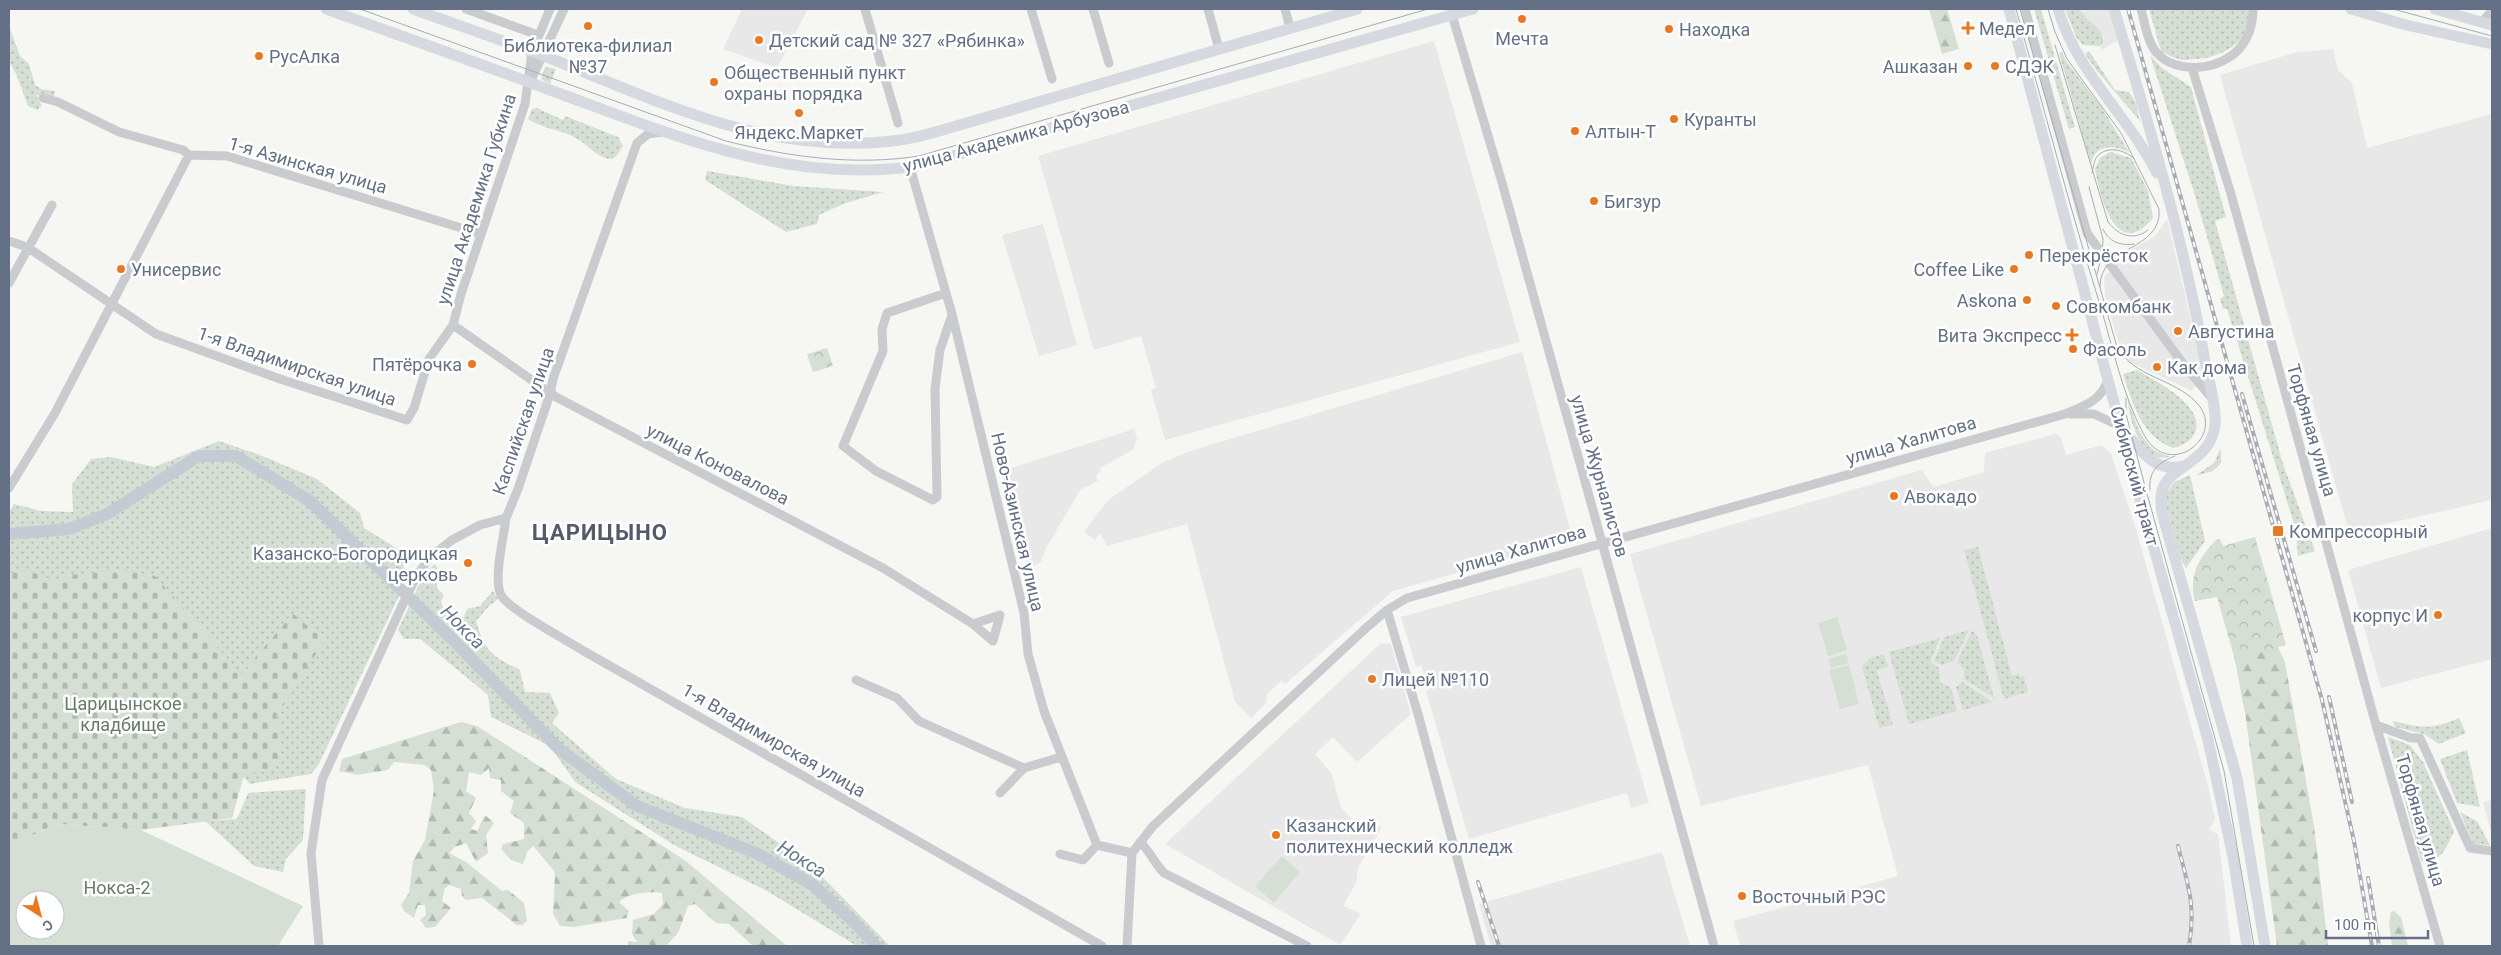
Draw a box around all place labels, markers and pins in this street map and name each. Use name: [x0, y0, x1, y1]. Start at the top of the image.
marker: Мечта: [1516, 13, 1528, 25]
place label: Медел: [1979, 18, 2035, 39]
place label: Находка: [1679, 19, 1750, 40]
marker: Библиотека-филиал №37: [582, 20, 594, 32]
marker: Медел: [1961, 21, 1975, 35]
marker: Находка: [1663, 23, 1675, 35]
place label: Мечта: [1495, 28, 1549, 49]
place label: Детский сад № 327 «Рябинка»: [769, 30, 1025, 51]
marker: Детский сад № 327 «Рябинка»: [753, 34, 765, 46]
place label: Библиотека-филиал №37: [504, 35, 673, 77]
place label: РусАлка: [269, 46, 340, 67]
marker: РусАлка: [253, 50, 265, 62]
place label: Ашказан: [1883, 56, 1958, 77]
place label: СДЭК: [2005, 56, 2054, 77]
marker: Ашказан: [1962, 60, 1974, 72]
marker: СДЭК: [1989, 60, 2001, 72]
place label: Общественный пункт охраны порядка: [724, 62, 906, 104]
marker: Общественный пункт охраны порядка: [708, 76, 720, 88]
marker: Яндекс.Маркет: [793, 107, 805, 119]
place label: Куранты: [1684, 109, 1757, 130]
marker: Куранты: [1668, 113, 1680, 125]
place label: Алтын-Т: [1585, 121, 1656, 142]
place label: Яндекс.Маркет: [734, 122, 864, 143]
marker: Алтын-Т: [1569, 125, 1581, 137]
place label: Бигзур: [1604, 191, 1661, 212]
marker: Бигзур: [1588, 195, 1600, 207]
place label: Перекрёсток: [2039, 245, 2148, 266]
marker: Перекрёсток: [2023, 249, 2035, 261]
place label: Унисервис: [131, 259, 221, 280]
place label: Coffee Like: [1914, 259, 2004, 280]
marker: Унисервис: [115, 263, 127, 275]
marker: Coffee Like: [2008, 263, 2020, 275]
place label: Askona: [1957, 290, 2017, 311]
marker: Askona: [2021, 294, 2033, 306]
place label: Совкомбанк: [2066, 296, 2172, 317]
marker: Совкомбанк: [2050, 300, 2062, 312]
place label: Августина: [2188, 321, 2275, 342]
place label: Вита Экспресс: [1938, 325, 2062, 346]
marker: Августина: [2172, 325, 2184, 337]
marker: Вита Экспресс: [2066, 329, 2078, 341]
place label: Фасоль: [2083, 339, 2146, 360]
marker: Фасоль: [2067, 343, 2079, 355]
place label: Пятёрочка: [372, 354, 462, 375]
place label: Как дома: [2167, 357, 2247, 378]
marker: Пятёрочка: [466, 358, 478, 370]
marker: Как дома: [2151, 361, 2163, 373]
place label: Авокадо: [1904, 486, 1977, 507]
marker: Авокадо: [1888, 490, 1900, 502]
place label: Компрессорный: [2289, 521, 2428, 542]
marker: Компрессорный: [2271, 524, 2285, 538]
place label: Казанско-Богородицкая церковь: [253, 543, 458, 585]
marker: Казанско-Богородицкая церковь: [462, 557, 474, 569]
place label: корпус И: [2353, 605, 2428, 626]
marker: корпус И: [2432, 609, 2444, 621]
place label: Лицей №110: [1382, 669, 1489, 690]
marker: Лицей №110: [1366, 673, 1378, 685]
place label: Казанский политехнический колледж: [1286, 815, 1513, 857]
marker: Казанский политехнический колледж: [1270, 829, 1282, 841]
place label: Восточный РЭС: [1752, 886, 1886, 907]
marker: Восточный РЭС: [1736, 890, 1748, 902]

